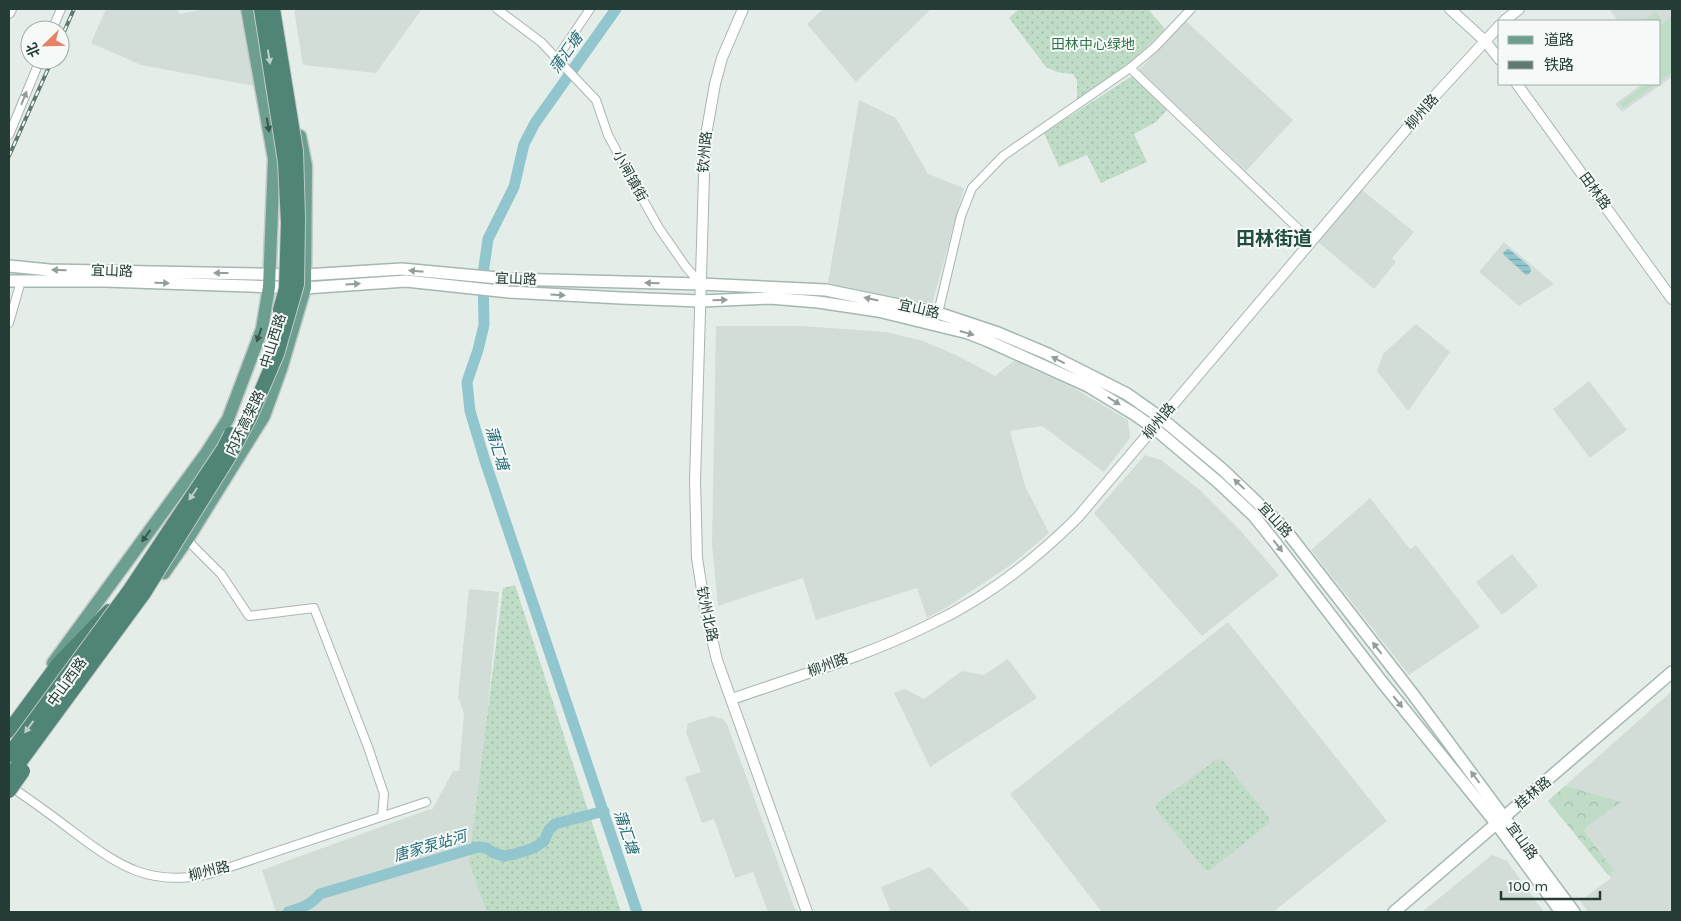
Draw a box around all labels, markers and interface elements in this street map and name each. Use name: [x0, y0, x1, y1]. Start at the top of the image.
north arrow: [20, 20, 70, 70]
legend: [1498, 20, 1661, 85]
water label: 蒲汇塘: [546, 27, 588, 77]
text: 道路: [1544, 31, 1574, 49]
park label: 田林中心绿地: [1051, 36, 1135, 53]
text: 北: [23, 40, 44, 60]
one-way arrow: [265, 49, 273, 65]
text: 铁路: [1544, 56, 1574, 74]
one-way arrow: [21, 90, 29, 105]
street label: 柳州路: [1402, 91, 1442, 133]
one-way arrow: [265, 118, 273, 134]
street label: 钦州路: [695, 130, 715, 174]
street label: 小闸镇街: [609, 147, 651, 205]
street label: 田林路: [1576, 169, 1614, 213]
district label: 田林街道: [1236, 228, 1312, 250]
street label: 宜山路: [91, 262, 133, 280]
one-way arrow: [50, 266, 66, 274]
one-way arrow: [408, 267, 424, 275]
one-way arrow: [213, 269, 229, 277]
street label: 宜山路: [495, 270, 537, 288]
one-way arrow: [644, 278, 660, 286]
one-way arrow: [155, 279, 171, 287]
one-way arrow: [345, 280, 361, 288]
one-way arrow: [550, 291, 566, 299]
one-way arrow: [864, 295, 879, 303]
one-way arrow: [712, 296, 728, 304]
street label: 宜山路: [897, 296, 941, 322]
street label: 中山西路: [257, 312, 289, 370]
one-way arrow: [255, 327, 262, 342]
one-way arrow: [959, 329, 974, 337]
one-way arrow: [1051, 356, 1065, 364]
street label: 内环高架路: [222, 388, 268, 458]
one-way arrow: [1107, 396, 1120, 406]
street label: 柳州路: [1139, 399, 1179, 443]
water label: 蒲汇塘: [482, 424, 513, 475]
one-way arrow: [1233, 478, 1245, 490]
one-way arrow: [188, 487, 198, 501]
street label: 宜山路: [1254, 499, 1296, 541]
one-way arrow: [141, 529, 151, 543]
one-way arrow: [1272, 539, 1283, 552]
street label: 钦州北路: [693, 585, 721, 643]
one-way arrow: [1372, 641, 1382, 655]
street label: 柳州路: [805, 650, 851, 680]
street label: 中山西路: [44, 654, 90, 710]
one-way arrow: [1393, 695, 1404, 708]
one-way arrow: [24, 720, 34, 734]
one-way arrow: [1470, 771, 1481, 784]
street label: 桂林路: [1511, 773, 1555, 813]
water label: 蒲汇塘: [610, 808, 643, 859]
street label: 宜山路: [1503, 819, 1541, 863]
water label: 唐家泵站河: [391, 826, 471, 865]
street label: 柳州路: [187, 858, 231, 884]
scale bar: [1501, 868, 1600, 900]
text: 100 m: [1508, 877, 1548, 895]

